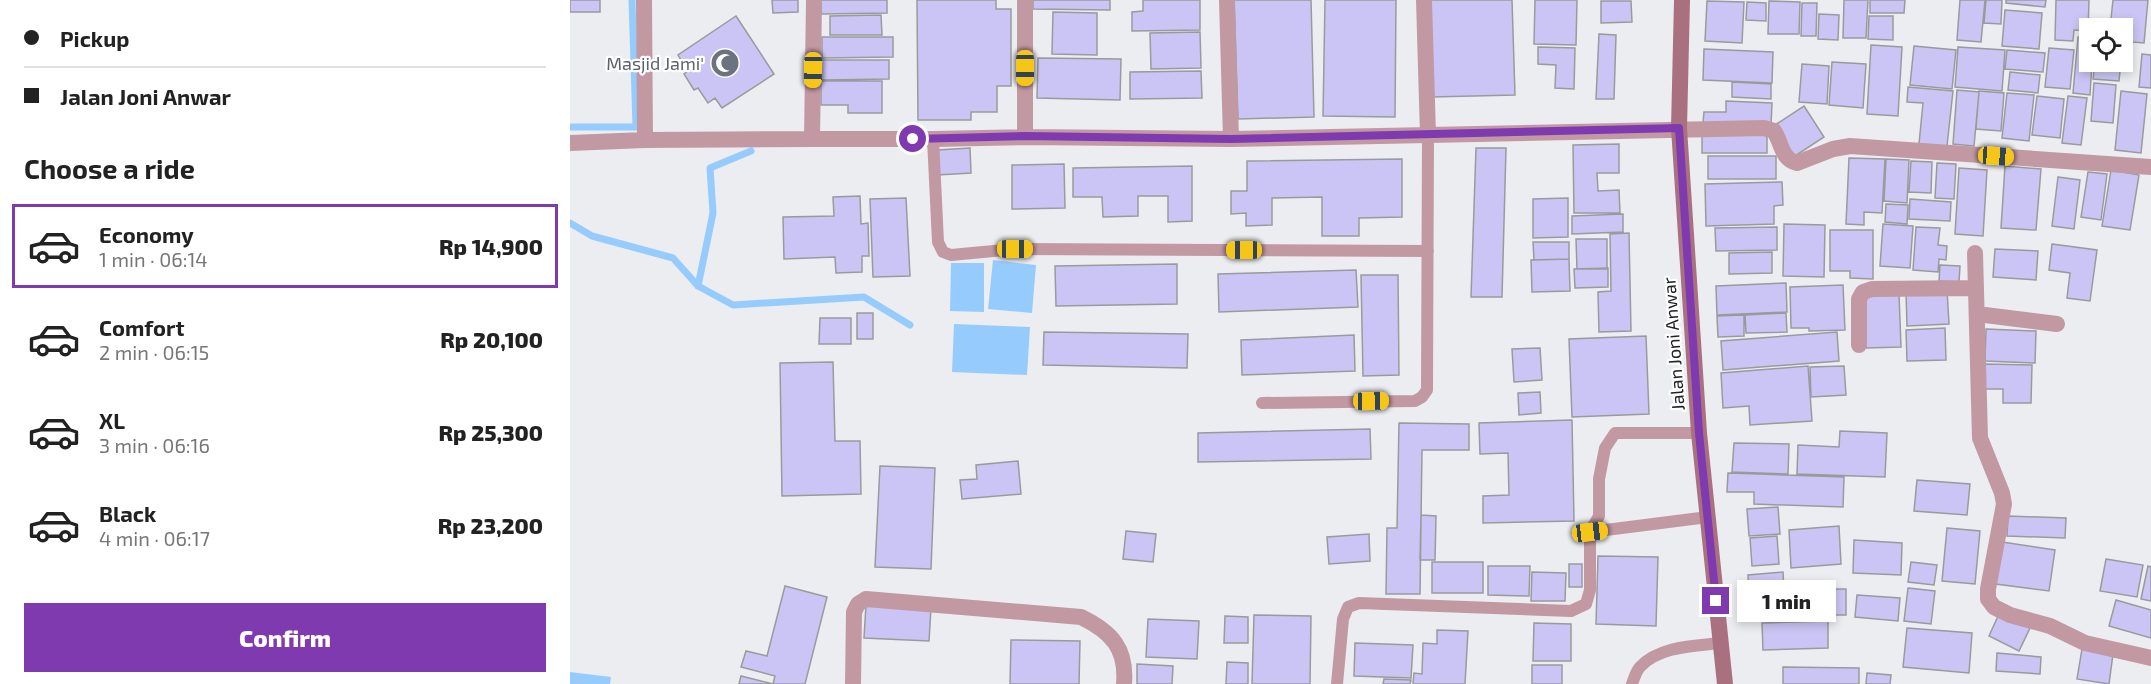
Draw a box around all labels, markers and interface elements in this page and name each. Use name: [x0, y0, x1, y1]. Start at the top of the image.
map controls: [2079, 18, 2133, 72]
button: locate: [2079, 18, 2133, 72]
text: Pickup: [60, 25, 129, 51]
mosque icon: Masjid Jami': [709, 47, 741, 79]
car: [1016, 50, 1034, 86]
place label: Masjid Jami': [606, 52, 704, 74]
car: [804, 52, 822, 88]
text: Jalan Joni Anwar: [60, 83, 231, 109]
route start: [899, 125, 926, 152]
car: [1977, 146, 2015, 166]
text: Choose a ride: [24, 152, 195, 184]
icon: car: [27, 219, 81, 273]
text: Economy: [99, 221, 194, 247]
text: Rp 14,900: [439, 233, 543, 259]
car: [997, 240, 1033, 258]
car: [1226, 241, 1262, 259]
text: 1 min · 06:14: [99, 247, 208, 271]
street label: Jalan Joni Anwar: [1657, 277, 1689, 411]
icon: car: [27, 312, 81, 366]
text: Comfort: [99, 314, 184, 340]
text: Rp 20,100: [440, 326, 543, 352]
text: 2 min · 06:15: [99, 340, 209, 364]
car: [1353, 392, 1389, 410]
icon: car: [27, 405, 81, 459]
text: XL: [99, 407, 125, 433]
text: Rp 25,300: [438, 419, 543, 445]
text: 3 min · 06:16: [99, 433, 210, 457]
icon: car: [27, 498, 81, 552]
text: Black: [99, 500, 156, 526]
text: Rp 23,200: [438, 512, 543, 538]
car: [1571, 521, 1609, 543]
text: 4 min · 06:17: [99, 526, 210, 550]
callout: 1 min: [1737, 580, 1836, 622]
route end: [1702, 587, 1729, 614]
text: 1 min: [1762, 589, 1811, 613]
button: Confirm: [24, 603, 546, 672]

